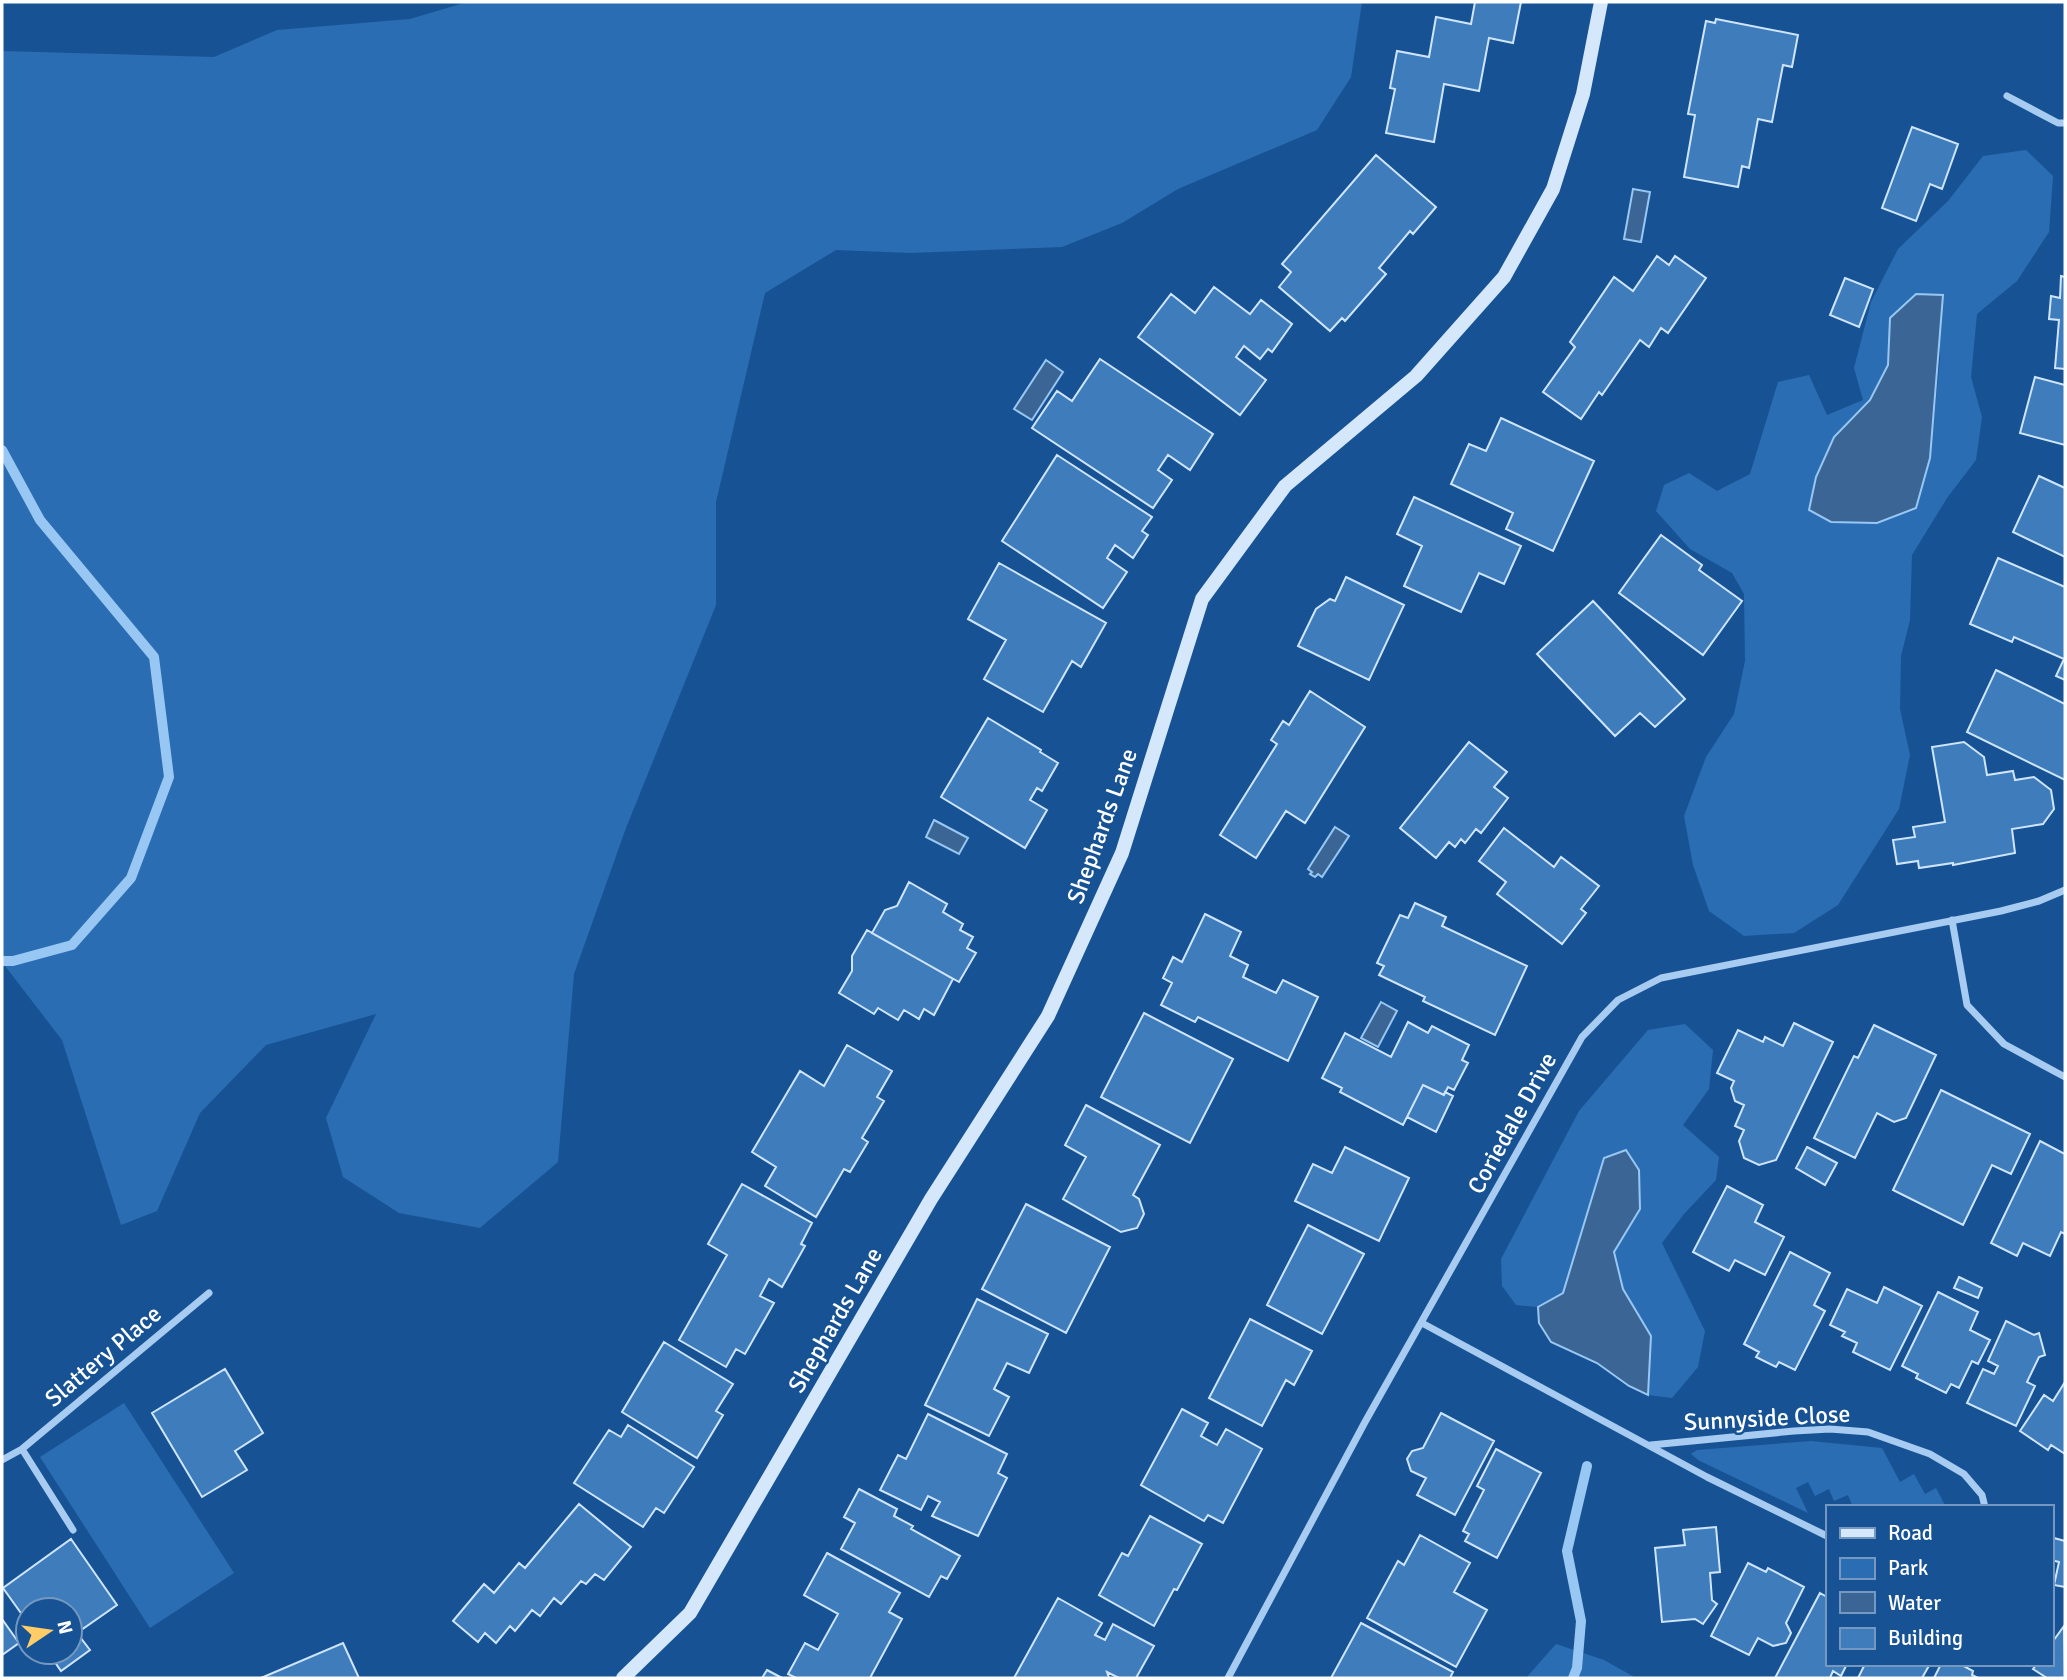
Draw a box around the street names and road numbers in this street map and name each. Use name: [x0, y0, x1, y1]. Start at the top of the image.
street label: Shephards Lane: [1060, 744, 1144, 908]
street label: Coriedale Drive: [1461, 1047, 1563, 1199]
street label: Shephards Lane: [781, 1242, 889, 1398]
street label: Slattery Place: [39, 1299, 167, 1413]
street label: Sunnyside Close: [1683, 1399, 1851, 1437]

